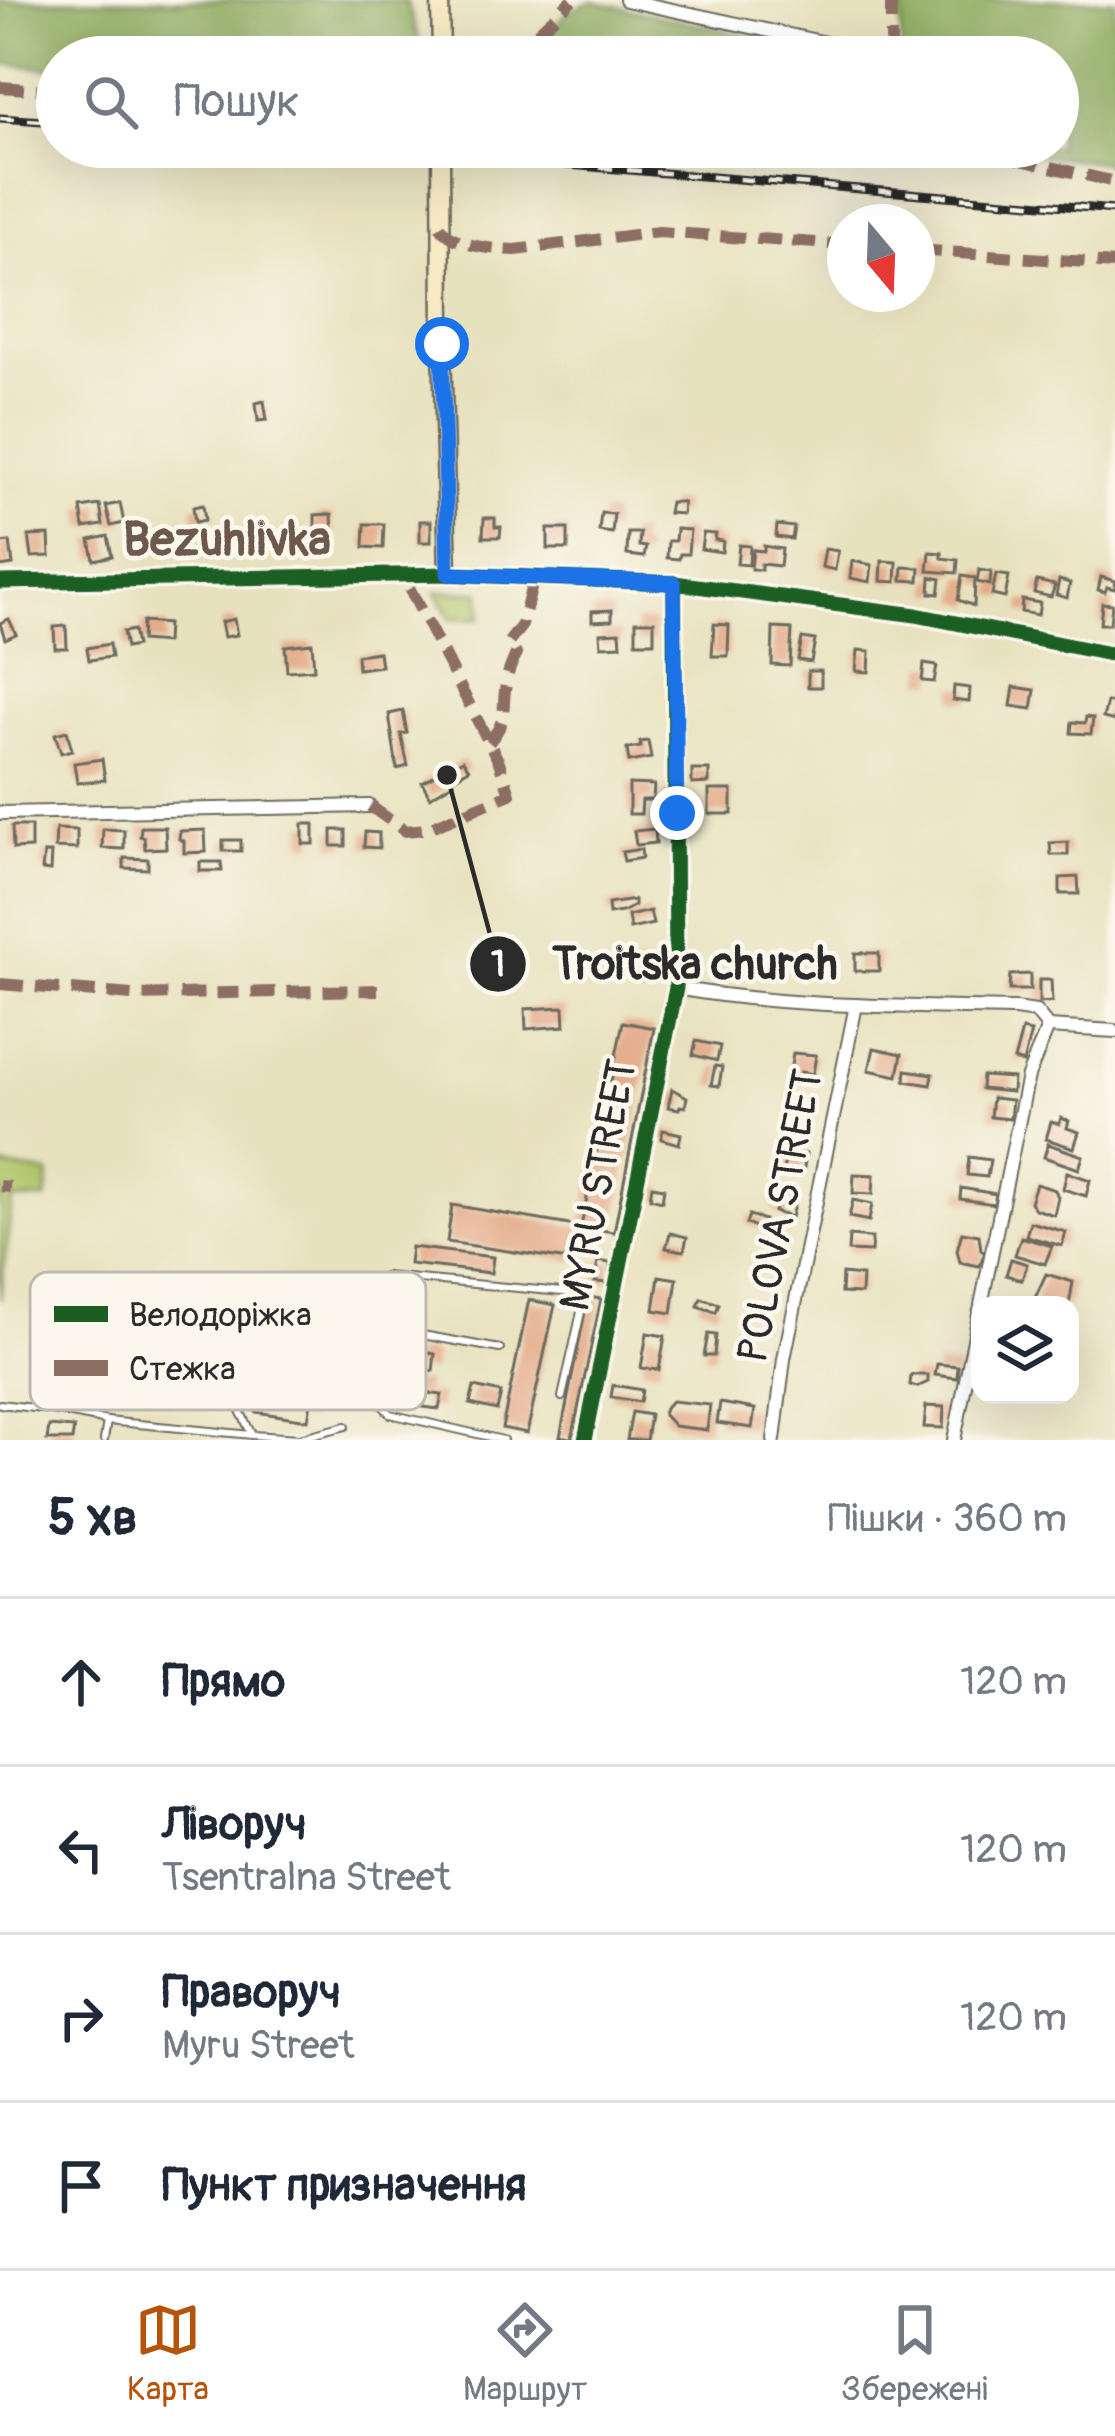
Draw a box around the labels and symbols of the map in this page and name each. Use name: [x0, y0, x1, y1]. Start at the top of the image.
north arrow: [827, 204, 935, 312]
route start: [415, 317, 469, 371]
district label: Bezuhlivka: [123, 510, 331, 570]
route end: [650, 786, 704, 840]
callout: Troitska church: [468, 923, 861, 1004]
text: Troitska church: [552, 937, 838, 993]
text: 1: [491, 942, 505, 987]
street label: MYRU STREET: [549, 1055, 649, 1315]
street label: POLOVA STREET: [727, 1065, 835, 1367]
legend: [30, 1272, 426, 1410]
text: Велодоріжка: [129, 1295, 312, 1336]
text: Стежка: [129, 1349, 236, 1390]

